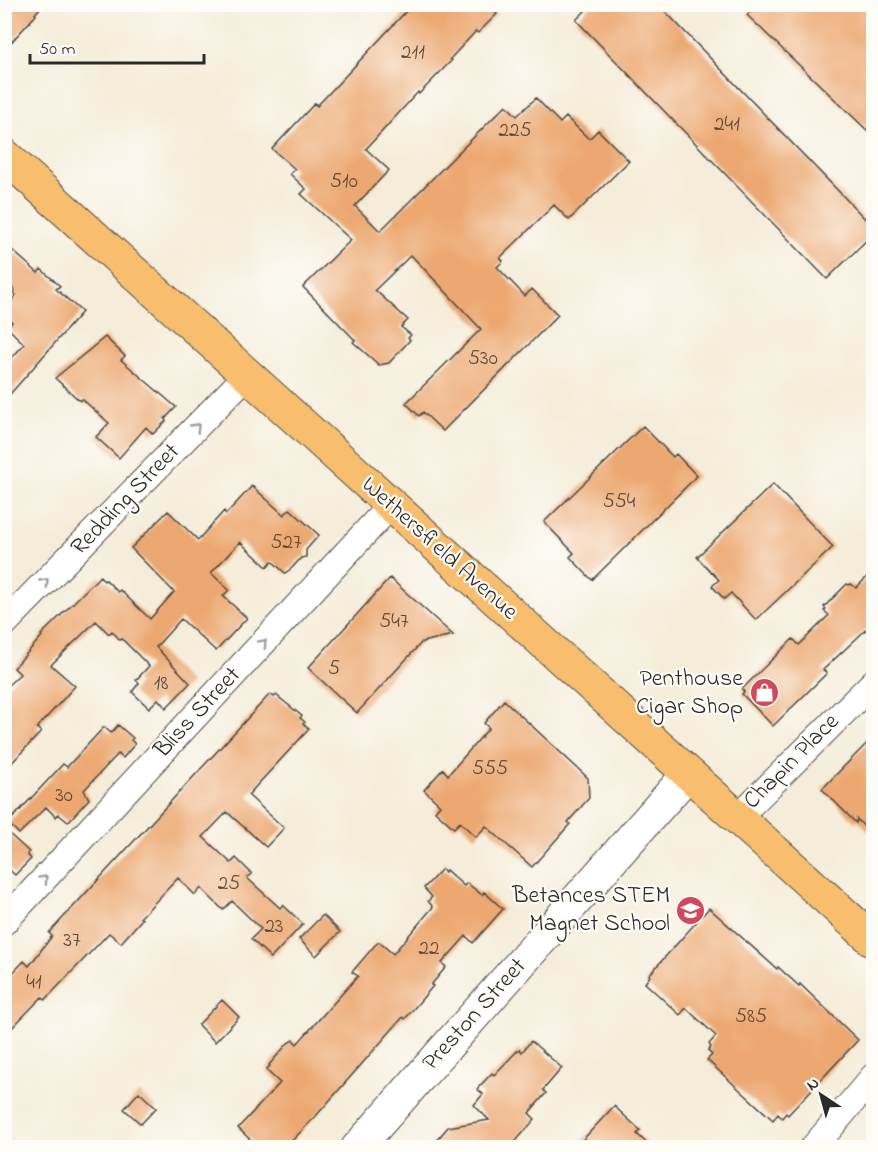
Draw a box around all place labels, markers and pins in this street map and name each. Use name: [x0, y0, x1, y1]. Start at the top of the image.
place label: Penthouse Cigar Shop: [636, 662, 743, 725]
shop icon: Penthouse Cigar Shop: [748, 677, 780, 709]
place label: Betances STEM Magnet School: [511, 879, 670, 942]
school or university icon: Betances STEM Magnet School: [675, 894, 707, 926]

